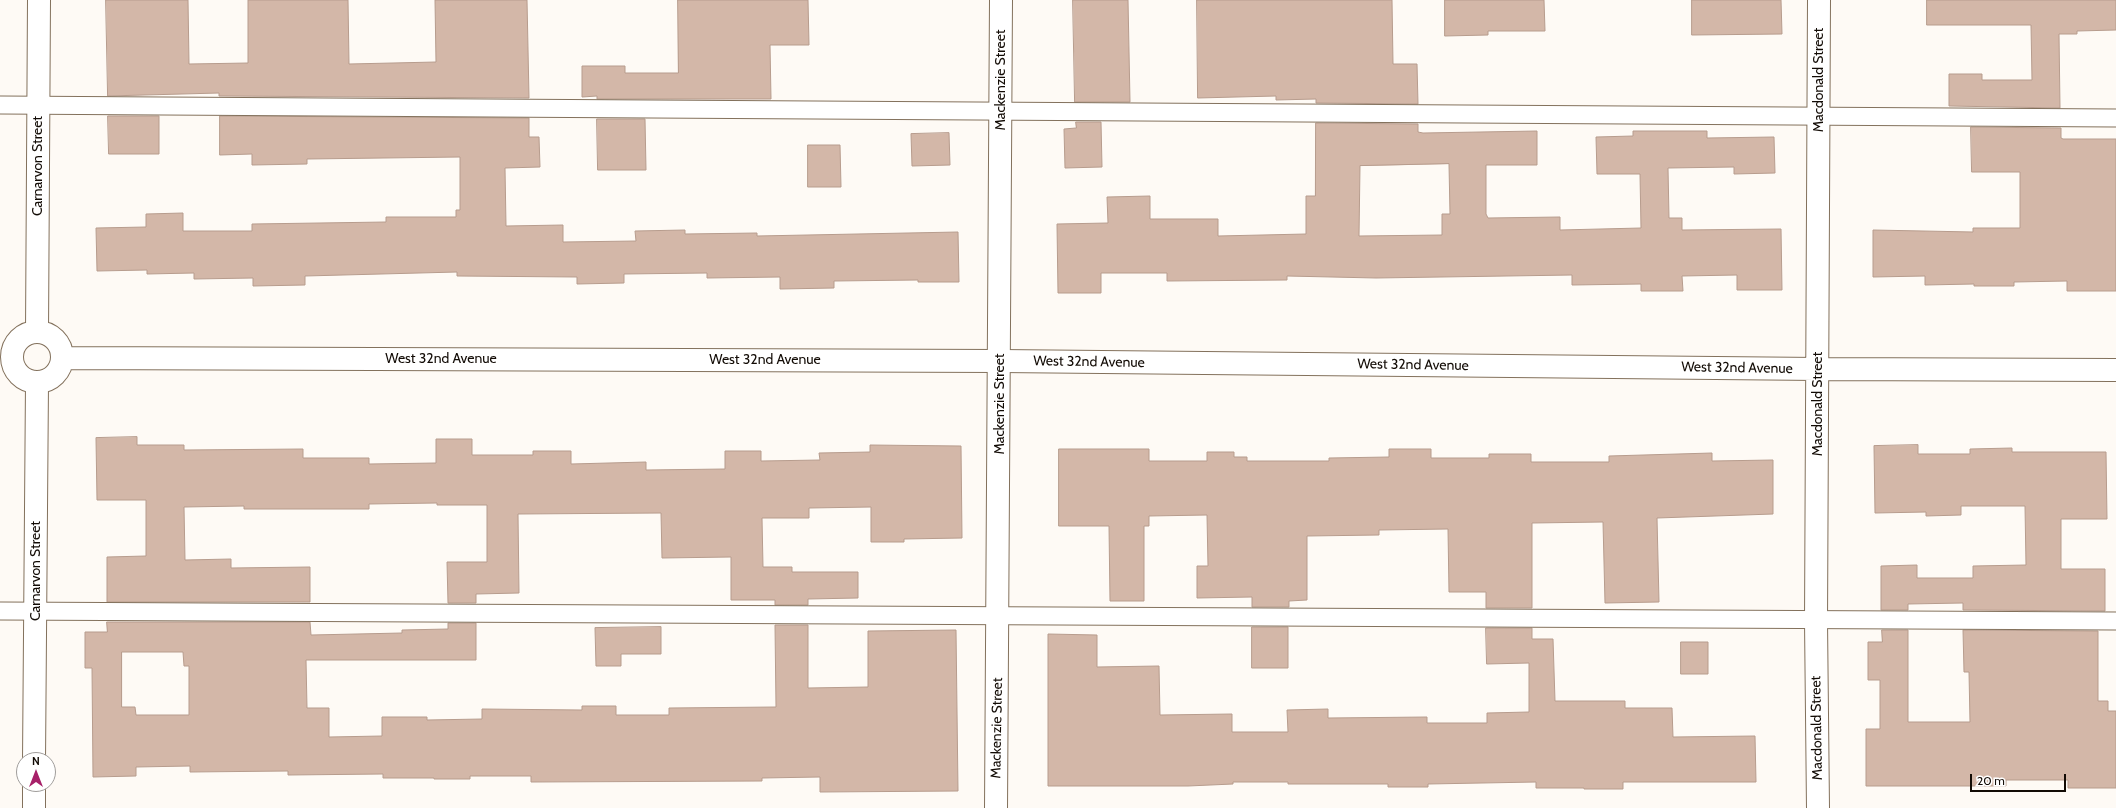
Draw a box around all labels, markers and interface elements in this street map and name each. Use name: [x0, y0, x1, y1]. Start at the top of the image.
street label: Macdonald Street: [1811, 28, 1827, 132]
street label: Mackenzie Street: [993, 29, 1009, 131]
street label: Carnarvon Street: [30, 116, 46, 216]
street label: West 32nd Avenue: [385, 351, 497, 367]
street label: West 32nd Avenue: [709, 352, 821, 368]
street label: Macdonald Street: [1810, 352, 1826, 456]
street label: Mackenzie Street: [992, 353, 1008, 455]
street label: West 32nd Avenue: [1033, 353, 1145, 371]
street label: West 32nd Avenue: [1357, 356, 1469, 374]
street label: West 32nd Avenue: [1681, 359, 1793, 377]
street label: Carnarvon Street: [28, 521, 44, 621]
street label: Macdonald Street: [1808, 676, 1826, 780]
street label: Mackenzie Street: [988, 677, 1006, 779]
north arrow: [16, 752, 56, 792]
text: N: [32, 754, 40, 768]
scale bar: [1972, 766, 2068, 792]
text: 20 m: [1977, 773, 2005, 788]

